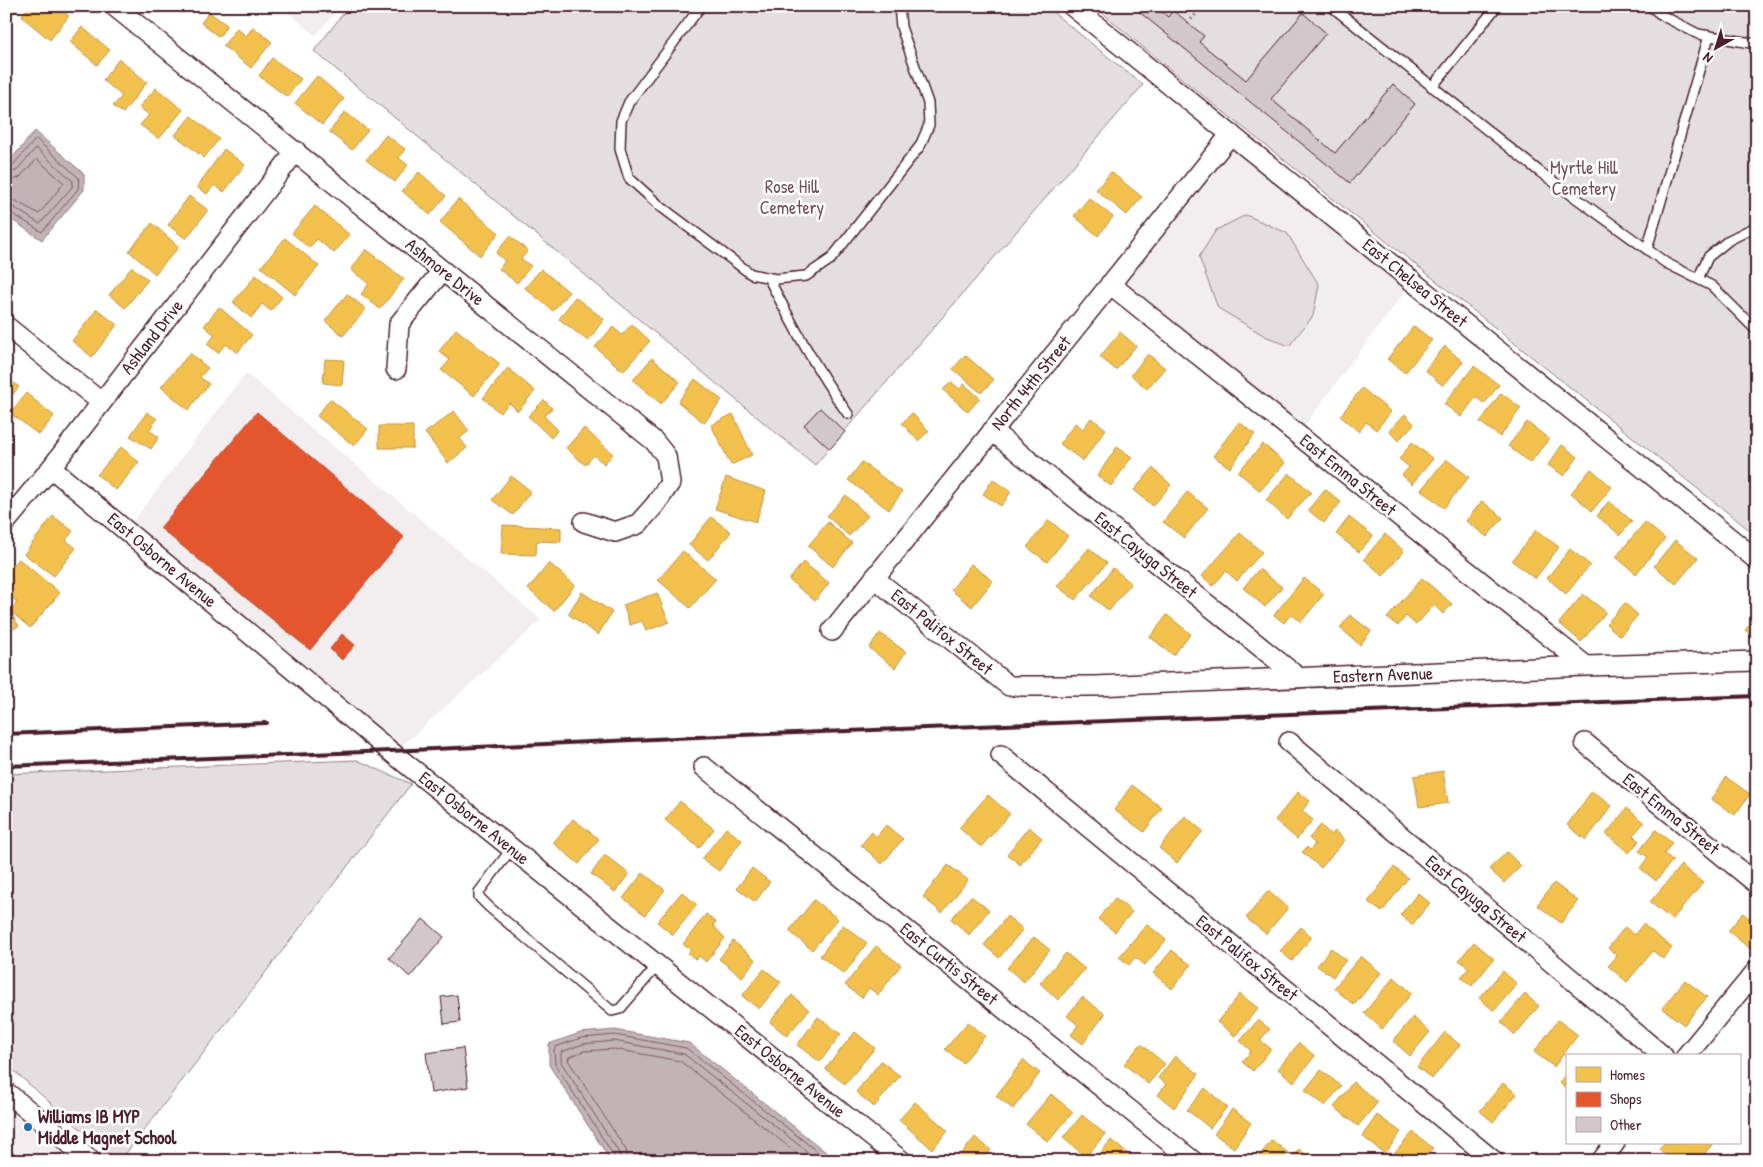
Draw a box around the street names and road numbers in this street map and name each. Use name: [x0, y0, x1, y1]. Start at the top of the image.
street label: Ashmore Drive: [401, 232, 490, 311]
street label: East Chelsea Street: [1357, 232, 1474, 333]
street label: Ashland Drive: [115, 294, 189, 379]
street label: North 44th Street: [985, 330, 1077, 435]
street label: East Emma Street: [1295, 428, 1403, 522]
street label: East Osborne Avenue: [102, 506, 222, 613]
street label: East Cayuga Street: [1090, 506, 1203, 604]
street label: East Palifox Street: [886, 583, 999, 681]
street label: Eastern Avenue: [1332, 660, 1433, 689]
street label: East Osborne Avenue: [414, 765, 535, 870]
street label: East Emma Street: [1618, 767, 1726, 861]
street label: East Cayuga Street: [1420, 849, 1533, 949]
street label: East Palifox Street: [1191, 909, 1304, 1007]
street label: East Curtis Street: [895, 916, 1004, 1011]
street label: East Osborne Avenue: [730, 1018, 851, 1123]

